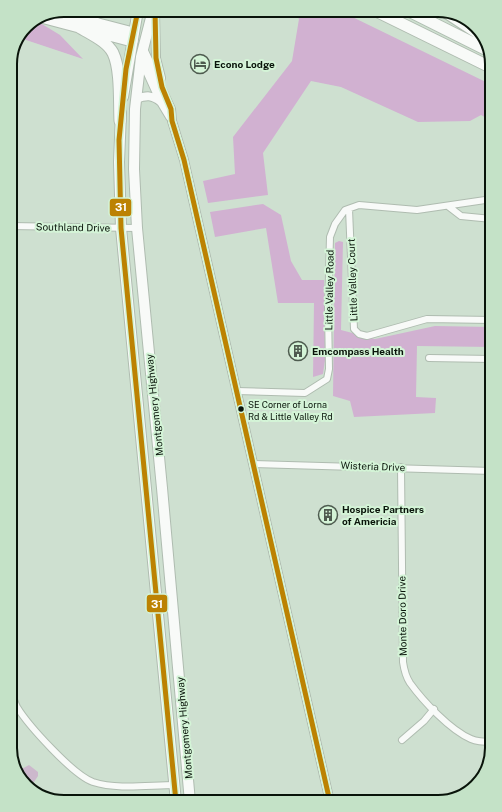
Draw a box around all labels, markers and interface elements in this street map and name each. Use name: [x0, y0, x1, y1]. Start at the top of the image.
hotel icon: Econo Lodge: [189, 53, 211, 75]
place label: Econo Lodge: [214, 58, 275, 70]
line badge: 31: [109, 198, 132, 217]
text: 31: [115, 201, 127, 213]
street label: Southland Drive: [36, 220, 111, 234]
street label: Little Valley Court: [345, 238, 359, 322]
street label: Little Valley Road: [322, 250, 336, 330]
building icon: Emcompass Health: [287, 340, 309, 362]
place label: Emcompass Health: [312, 345, 404, 357]
street label: Montgomery Highway: [143, 353, 165, 456]
place label: SE Corner of Lorna Rd & Little Valley Rd: [248, 399, 333, 422]
marker: SE Corner of Lorna Rd & Little Valley Rd: [236, 404, 246, 414]
street label: Wisteria Drive: [340, 459, 406, 473]
place label: Hospice Partners of Americia: [342, 503, 424, 527]
building icon: Hospice Partners of Americia: [317, 504, 339, 526]
street label: Monte Doro Drive: [395, 575, 409, 656]
line badge: 31: [146, 594, 168, 613]
text: 31: [151, 598, 163, 610]
street label: Montgomery Highway: [174, 676, 194, 779]

